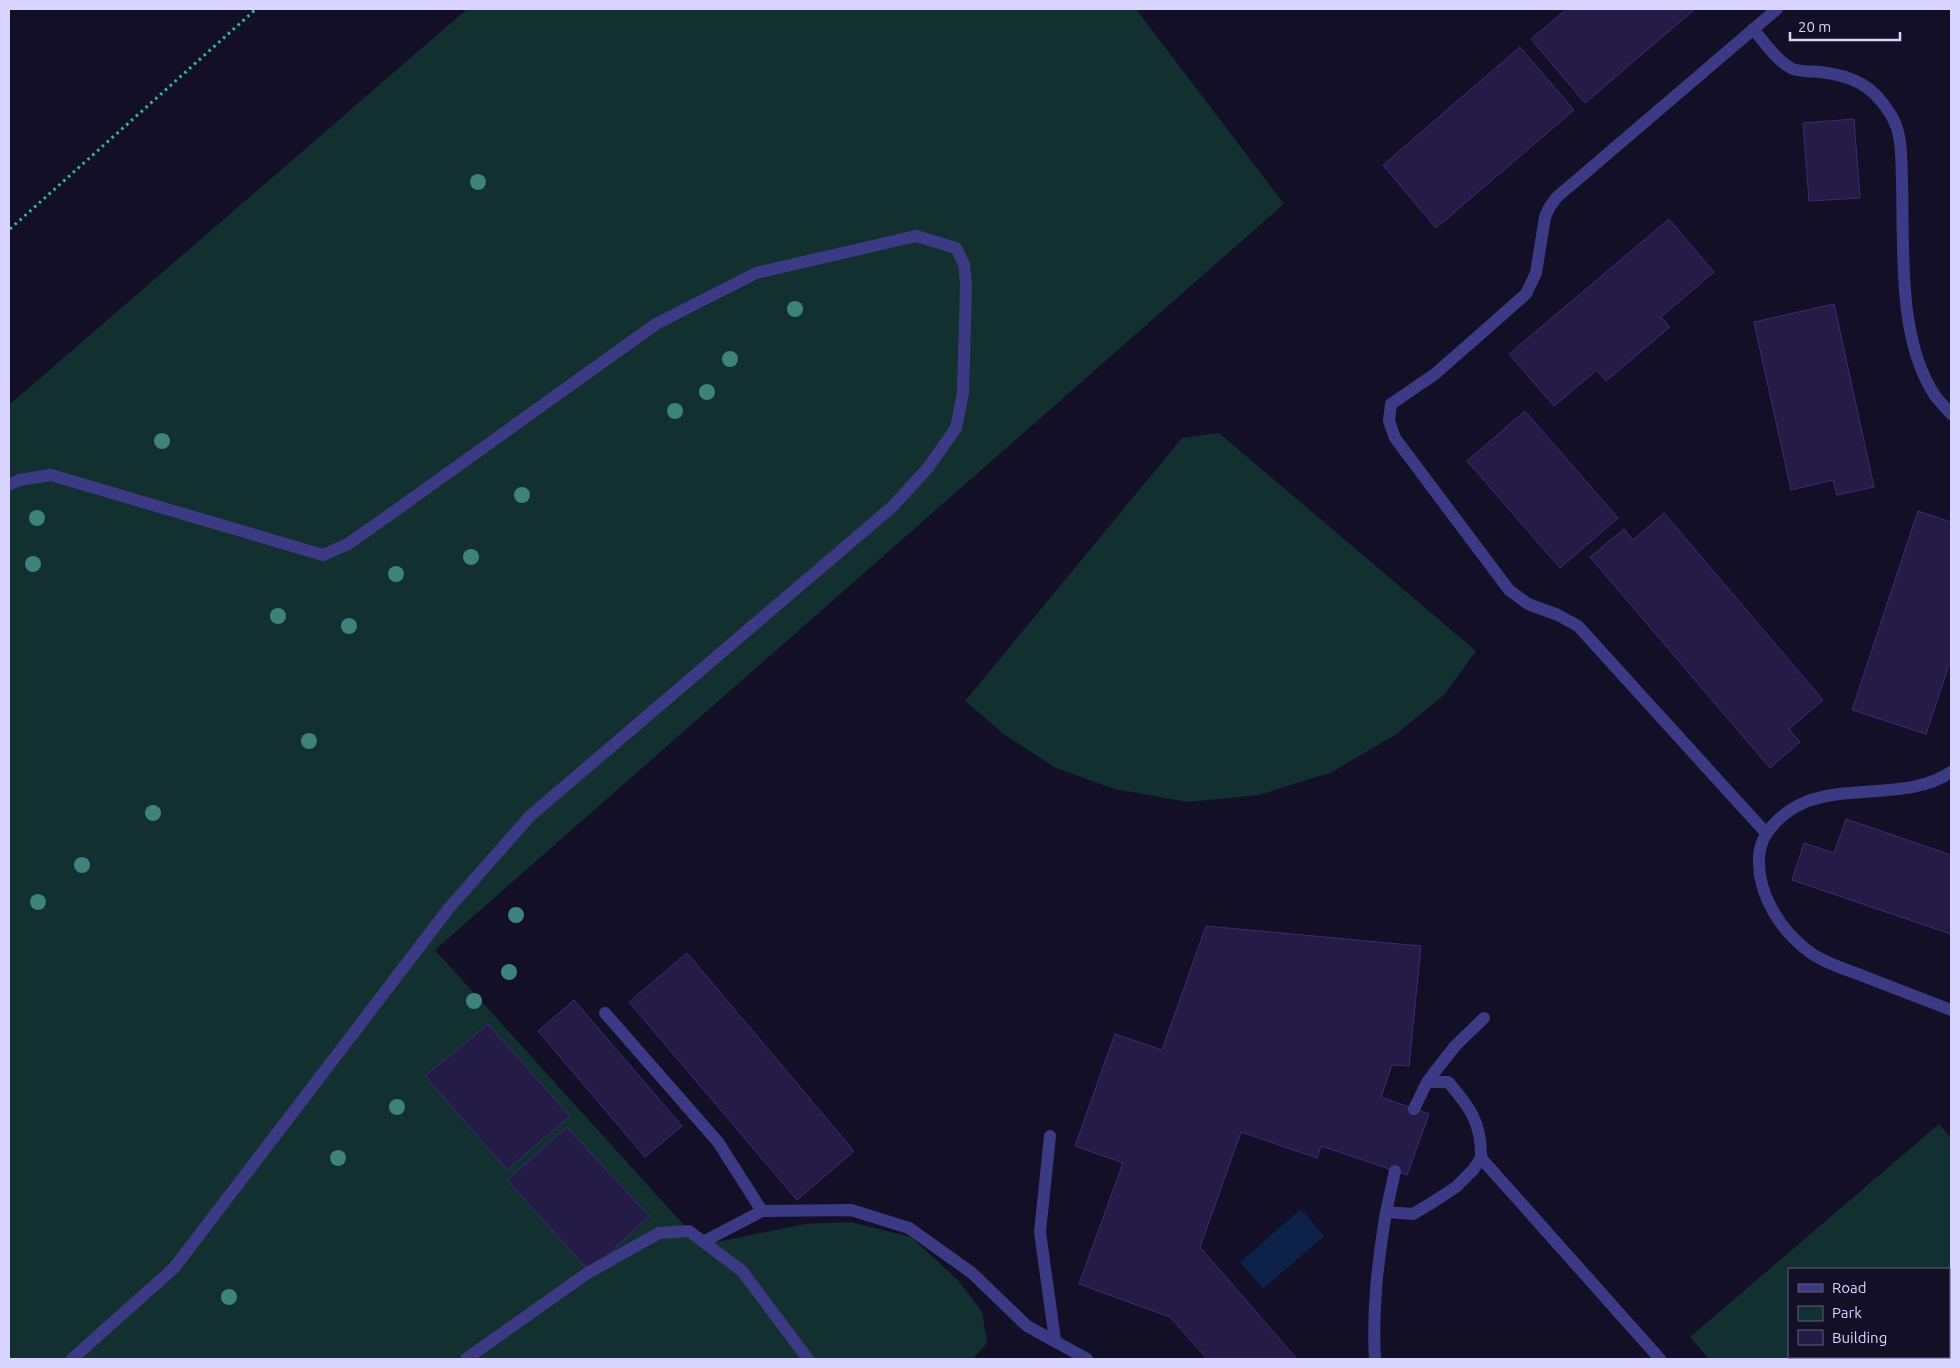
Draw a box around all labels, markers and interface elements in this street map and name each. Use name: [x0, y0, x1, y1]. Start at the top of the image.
scale bar: [1790, 10, 1900, 42]
text: 20 m: [1798, 18, 1831, 35]
legend: [1788, 1268, 1950, 1358]
text: Road: [1832, 1279, 1867, 1296]
text: Park: [1832, 1304, 1862, 1321]
text: Building: [1832, 1329, 1887, 1346]

